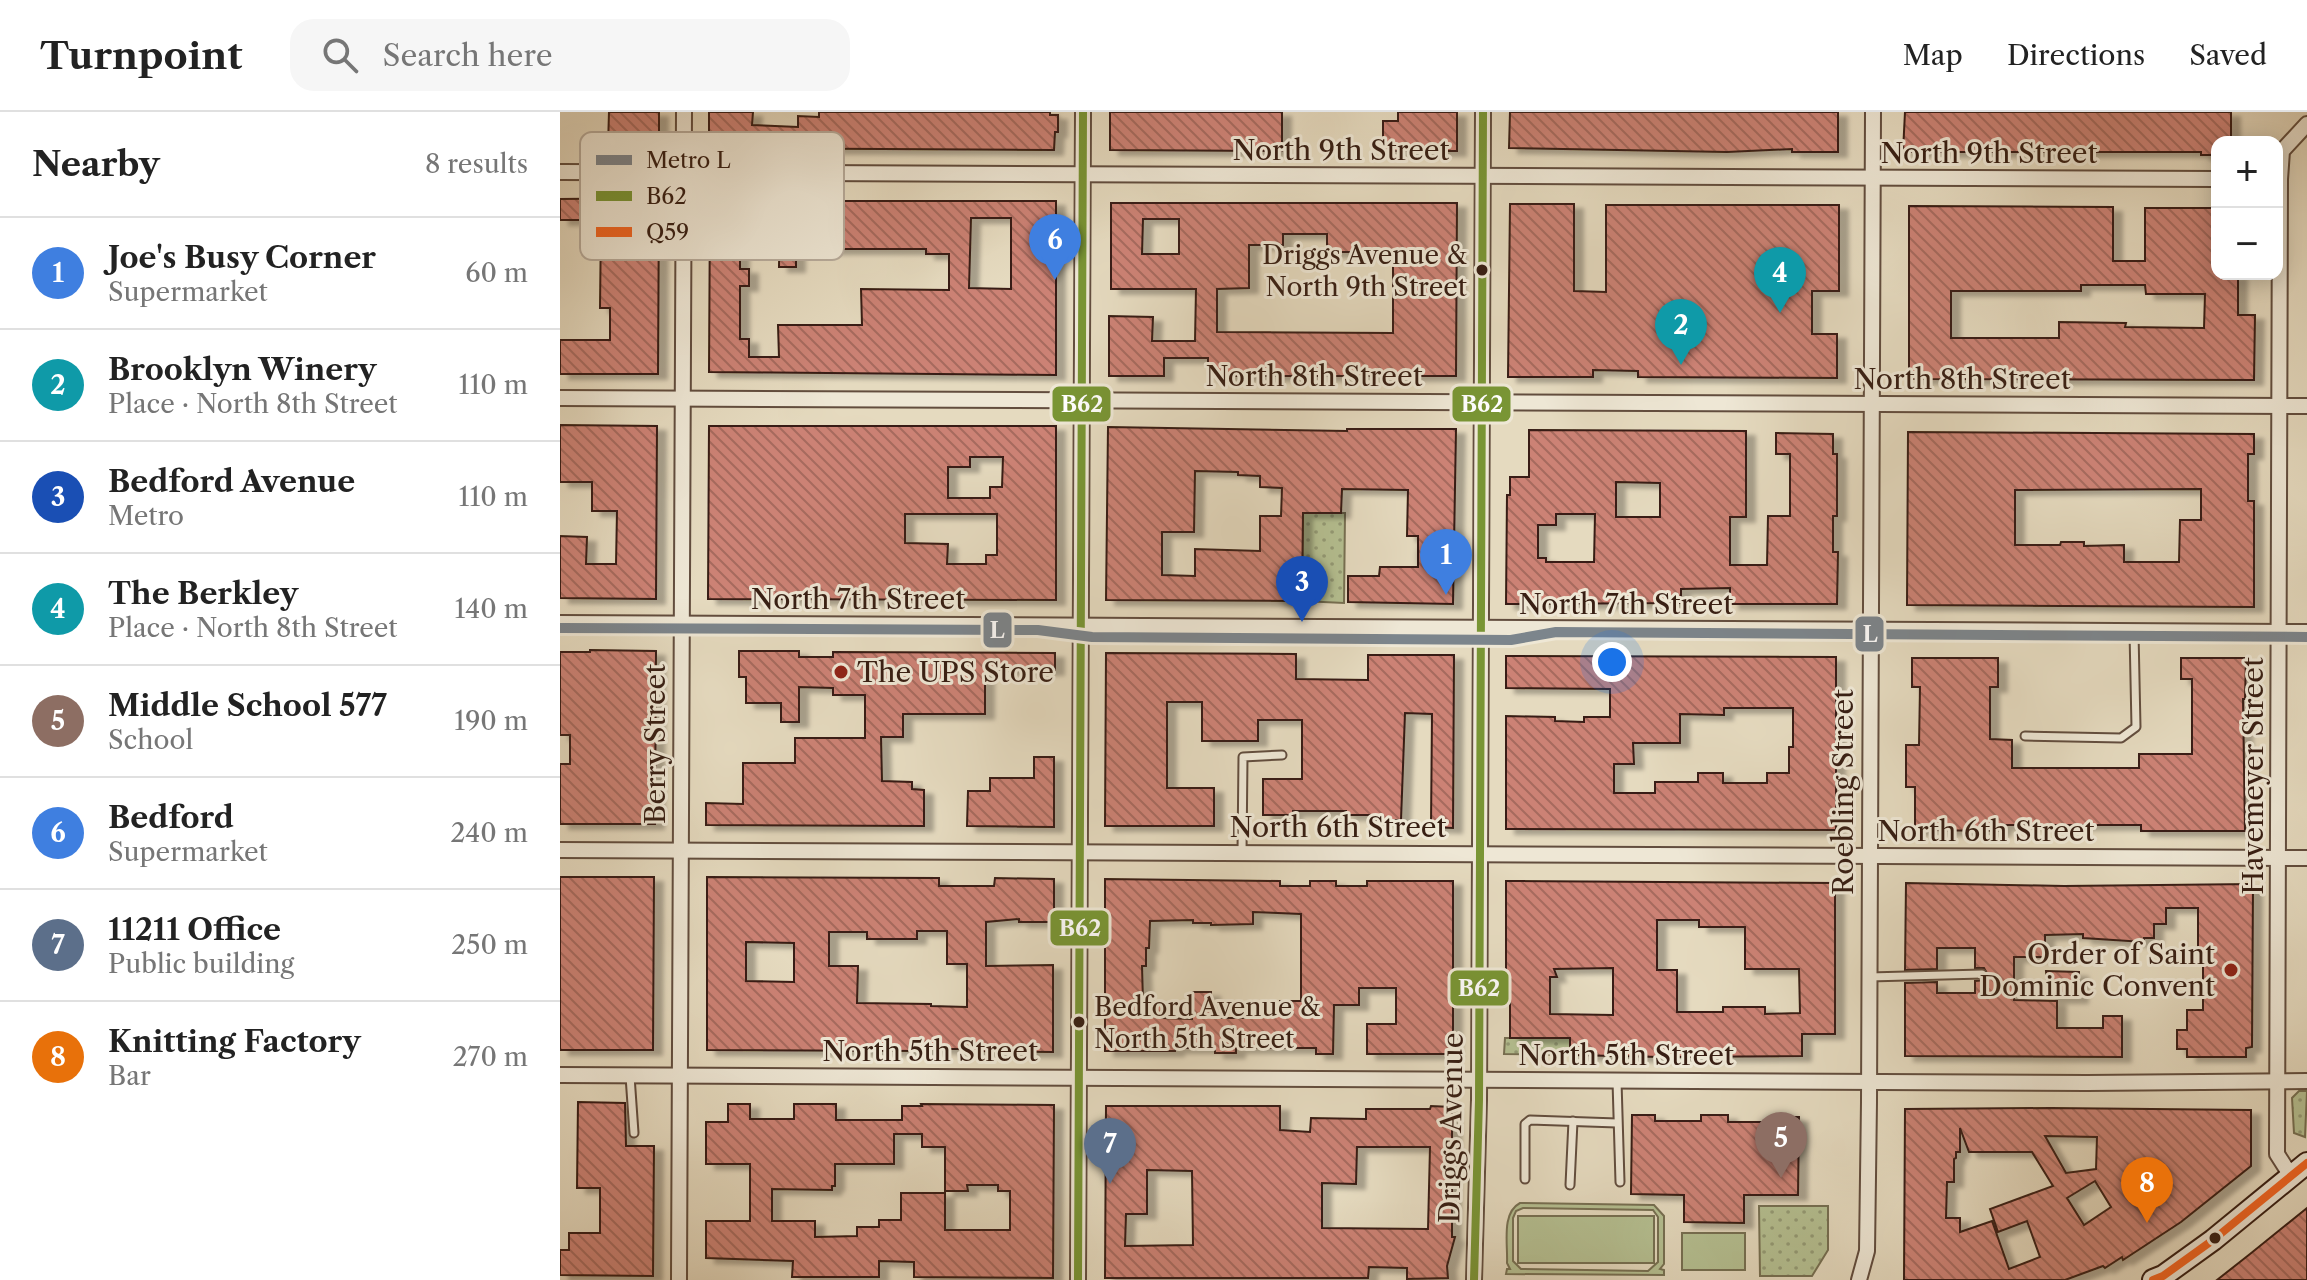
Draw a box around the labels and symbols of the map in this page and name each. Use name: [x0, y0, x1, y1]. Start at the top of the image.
legend: [580, 132, 844, 260]
street label: North 9th Street: [1233, 133, 1450, 167]
street label: North 9th Street: [1881, 136, 2098, 170]
text: Metro L: [646, 147, 731, 174]
text: B62: [646, 183, 687, 210]
pin: 6: [1029, 214, 1081, 280]
text: Q59: [646, 219, 689, 246]
place label: Driggs Avenue & North 9th Street: [1262, 239, 1468, 303]
pin: 4: [1754, 247, 1806, 313]
marker: Driggs Avenue & North 9th Street: [1474, 262, 1490, 278]
pin: 2: [1655, 299, 1707, 365]
street label: North 8th Street: [1205, 359, 1423, 393]
street label: North 8th Street: [1853, 362, 2071, 396]
line badge: B62: [1051, 385, 1112, 423]
line badge: B62: [1451, 385, 1512, 423]
text: B62: [1061, 391, 1103, 418]
text: B62: [1461, 391, 1503, 418]
pin: 1: [1420, 529, 1472, 595]
pin: 3: [1276, 556, 1328, 622]
street label: North 7th Street: [751, 582, 965, 616]
street label: North 7th Street: [1519, 587, 1733, 621]
line badge: L: [982, 611, 1013, 649]
line badge: L: [1854, 615, 1885, 653]
text: L: [989, 617, 1005, 644]
text: L: [1862, 621, 1878, 648]
your location: [1592, 642, 1632, 682]
place label: The UPS Store: [857, 655, 1054, 689]
street label: Havemeyer Street: [2236, 657, 2270, 895]
marker: The UPS Store: [832, 663, 850, 681]
street label: Berry Street: [638, 664, 672, 824]
street label: Roebling Street: [1826, 689, 1860, 895]
street label: North 6th Street: [1230, 810, 1447, 844]
street label: North 6th Street: [1878, 814, 2095, 848]
line badge: B62: [1049, 909, 1110, 947]
text: B62: [1059, 915, 1101, 942]
place label: Order of Saint Dominic Convent: [1979, 937, 2215, 1003]
marker: Order of Saint Dominic Convent: [2222, 961, 2240, 979]
line badge: B62: [1449, 969, 1510, 1007]
text: B62: [1458, 975, 1500, 1002]
place label: Bedford Avenue & North 5th Street: [1094, 991, 1320, 1055]
marker: Bedford Avenue & North 5th Street: [1071, 1014, 1087, 1030]
street label: Driggs Avenue: [1432, 1032, 1470, 1224]
street label: North 5th Street: [822, 1034, 1038, 1068]
street label: North 5th Street: [1518, 1038, 1734, 1072]
pin: 5: [1755, 1112, 1807, 1178]
pin: 7: [1084, 1118, 1136, 1184]
pin: 8: [2121, 1157, 2173, 1223]
unlabelled marker: [2207, 1230, 2223, 1246]

